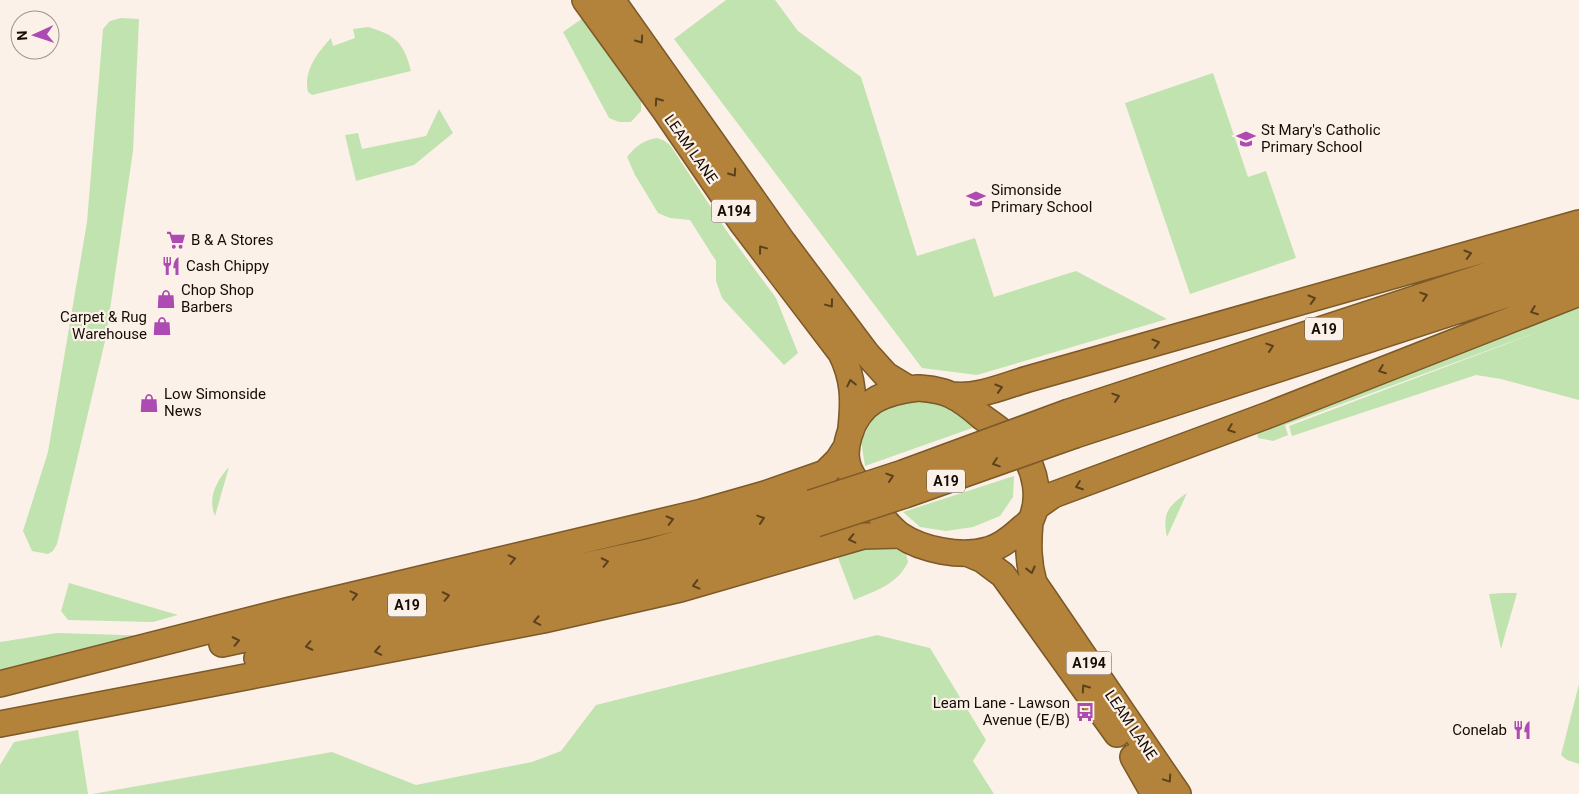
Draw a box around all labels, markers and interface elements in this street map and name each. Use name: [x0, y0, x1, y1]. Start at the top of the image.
north arrow: [10, 10, 60, 60]
text: N: [14, 30, 30, 41]
one-way arrow: [634, 34, 643, 43]
one-way arrow: [655, 98, 664, 107]
street label: LEAM LANE: [661, 111, 722, 187]
place label: St Mary's Catholic Primary School: [1261, 121, 1381, 156]
school or university icon: St Mary's Catholic Primary School: [1235, 128, 1257, 150]
one-way arrow: [728, 167, 736, 176]
place label: Simonside Primary School: [991, 181, 1092, 216]
school or university icon: Simonside Primary School: [965, 188, 987, 210]
road number: A194: [712, 200, 756, 222]
supermarket icon: B & A Stores: [165, 229, 187, 251]
place label: B & A Stores: [191, 231, 274, 249]
one-way arrow: [759, 245, 768, 255]
one-way arrow: [1464, 249, 1473, 260]
restaurant icon: Cash Chippy: [160, 255, 182, 277]
place label: Cash Chippy: [186, 257, 269, 275]
place label: Chop Shop Barbers: [181, 281, 254, 316]
shop icon: Chop Shop Barbers: [155, 288, 177, 310]
one-way arrow: [1420, 291, 1428, 301]
one-way arrow: [1308, 294, 1316, 304]
one-way arrow: [824, 298, 832, 307]
one-way arrow: [1530, 305, 1538, 315]
place label: Carpet & Rug Warehouse: [60, 308, 147, 343]
shop icon: Carpet & Rug Warehouse: [151, 315, 173, 337]
road number: A19: [1305, 318, 1343, 340]
one-way arrow: [1151, 338, 1159, 348]
one-way arrow: [1265, 342, 1274, 352]
one-way arrow: [1378, 364, 1387, 374]
one-way arrow: [846, 378, 857, 387]
one-way arrow: [995, 383, 1003, 393]
place label: Low Simonside News: [164, 385, 266, 420]
shop icon: Low Simonside News: [138, 392, 160, 414]
one-way arrow: [1111, 393, 1119, 403]
one-way arrow: [1227, 423, 1236, 433]
one-way arrow: [992, 457, 1001, 467]
road number: A19: [927, 470, 965, 492]
one-way arrow: [886, 473, 894, 483]
one-way arrow: [1075, 480, 1083, 490]
one-way arrow: [666, 515, 675, 526]
one-way arrow: [757, 515, 765, 525]
one-way arrow: [847, 533, 856, 544]
one-way arrow: [508, 554, 517, 564]
one-way arrow: [600, 557, 609, 568]
one-way arrow: [1025, 566, 1036, 575]
one-way arrow: [692, 579, 700, 589]
one-way arrow: [350, 590, 359, 601]
one-way arrow: [442, 591, 450, 602]
road number: A19: [388, 594, 426, 616]
one-way arrow: [533, 615, 542, 625]
one-way arrow: [231, 637, 240, 647]
one-way arrow: [305, 640, 314, 651]
one-way arrow: [373, 645, 382, 656]
road number: A194: [1066, 651, 1112, 674]
one-way arrow: [1082, 684, 1091, 694]
street label: LEAM LANE: [1101, 687, 1161, 764]
place label: Leam Lane - Lawson Avenue (E/B): [933, 694, 1070, 729]
bus stop icon: Leam Lane - Lawson Avenue (E/B): [1074, 701, 1096, 723]
restaurant icon: Conelab: [1511, 719, 1533, 741]
place label: Conelab: [1452, 721, 1507, 739]
one-way arrow: [1162, 773, 1171, 782]

